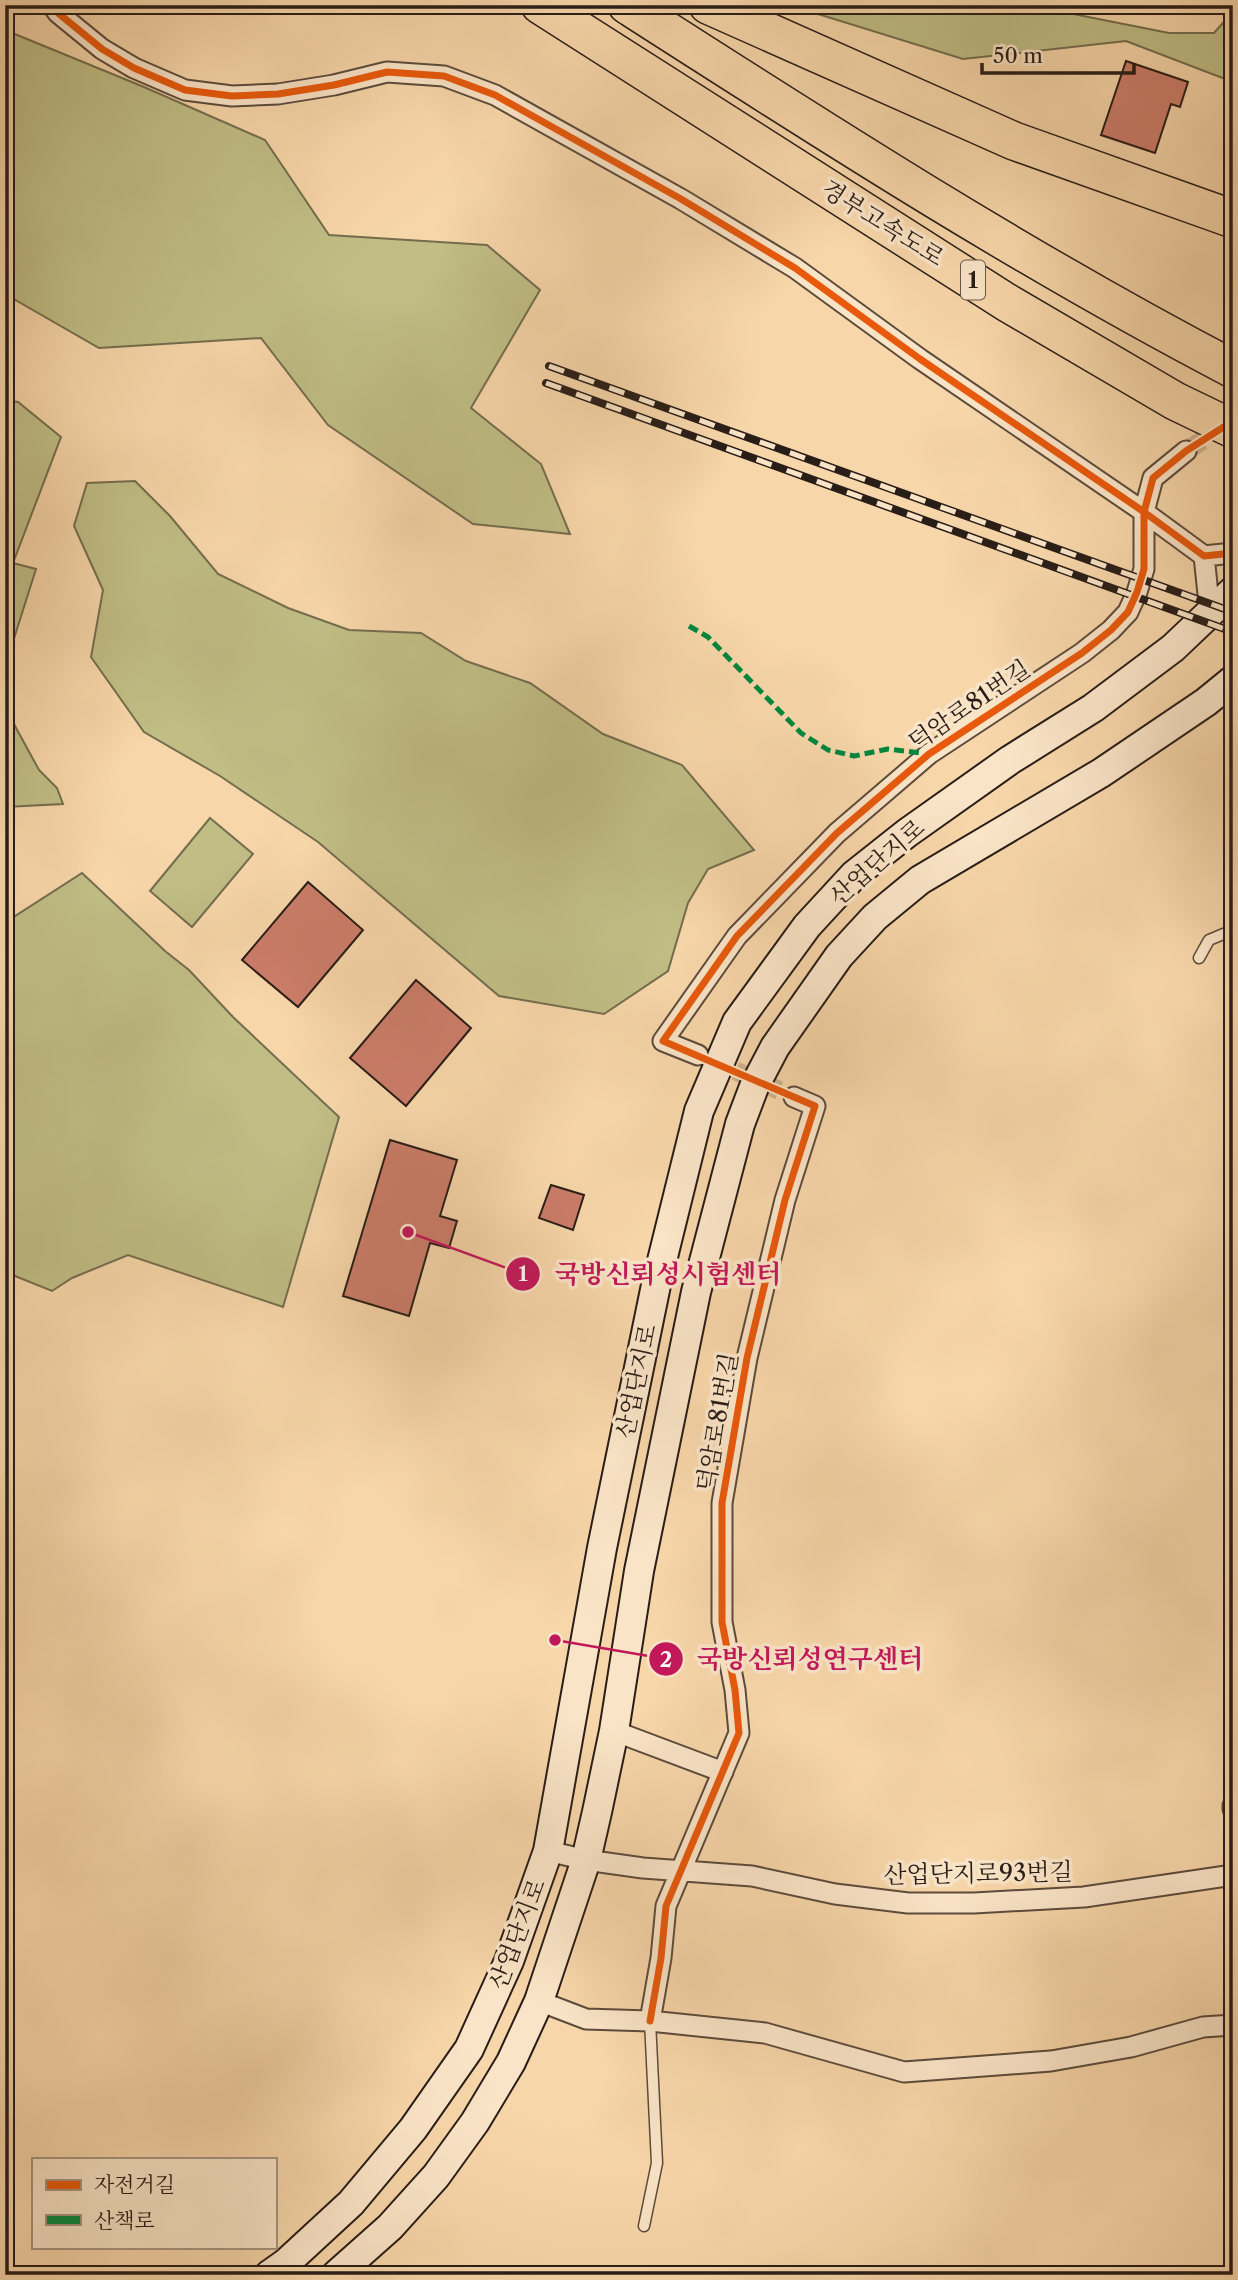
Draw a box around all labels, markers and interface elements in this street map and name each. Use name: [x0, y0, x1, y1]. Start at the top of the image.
scale bar: [982, 32, 1135, 76]
text: 50 m: [993, 43, 1043, 68]
street label: 경부고속도로: [816, 174, 950, 272]
road number: 1: [961, 260, 985, 300]
street label: 덕암로81번길: [903, 654, 1035, 756]
street label: 산업단지로: [824, 813, 930, 911]
callout: 국방신뢰성시험센터: [506, 1250, 795, 1297]
text: 국방신뢰성시험센터: [555, 1258, 781, 1290]
text: 1: [518, 1261, 528, 1286]
street label: 산업단지로: [610, 1321, 662, 1441]
street label: 덕암로81번길: [691, 1350, 743, 1494]
callout: 국방신뢰성연구센터: [648, 1636, 937, 1683]
text: 국방신뢰성연구센터: [697, 1643, 923, 1675]
text: 2: [660, 1647, 672, 1672]
street label: 산업단지로93번길: [883, 1857, 1073, 1889]
street label: 산업단지로: [483, 1875, 551, 1993]
legend: [32, 2158, 276, 2248]
text: 자전거길: [94, 2172, 175, 2197]
text: 산책로: [94, 2208, 155, 2233]

